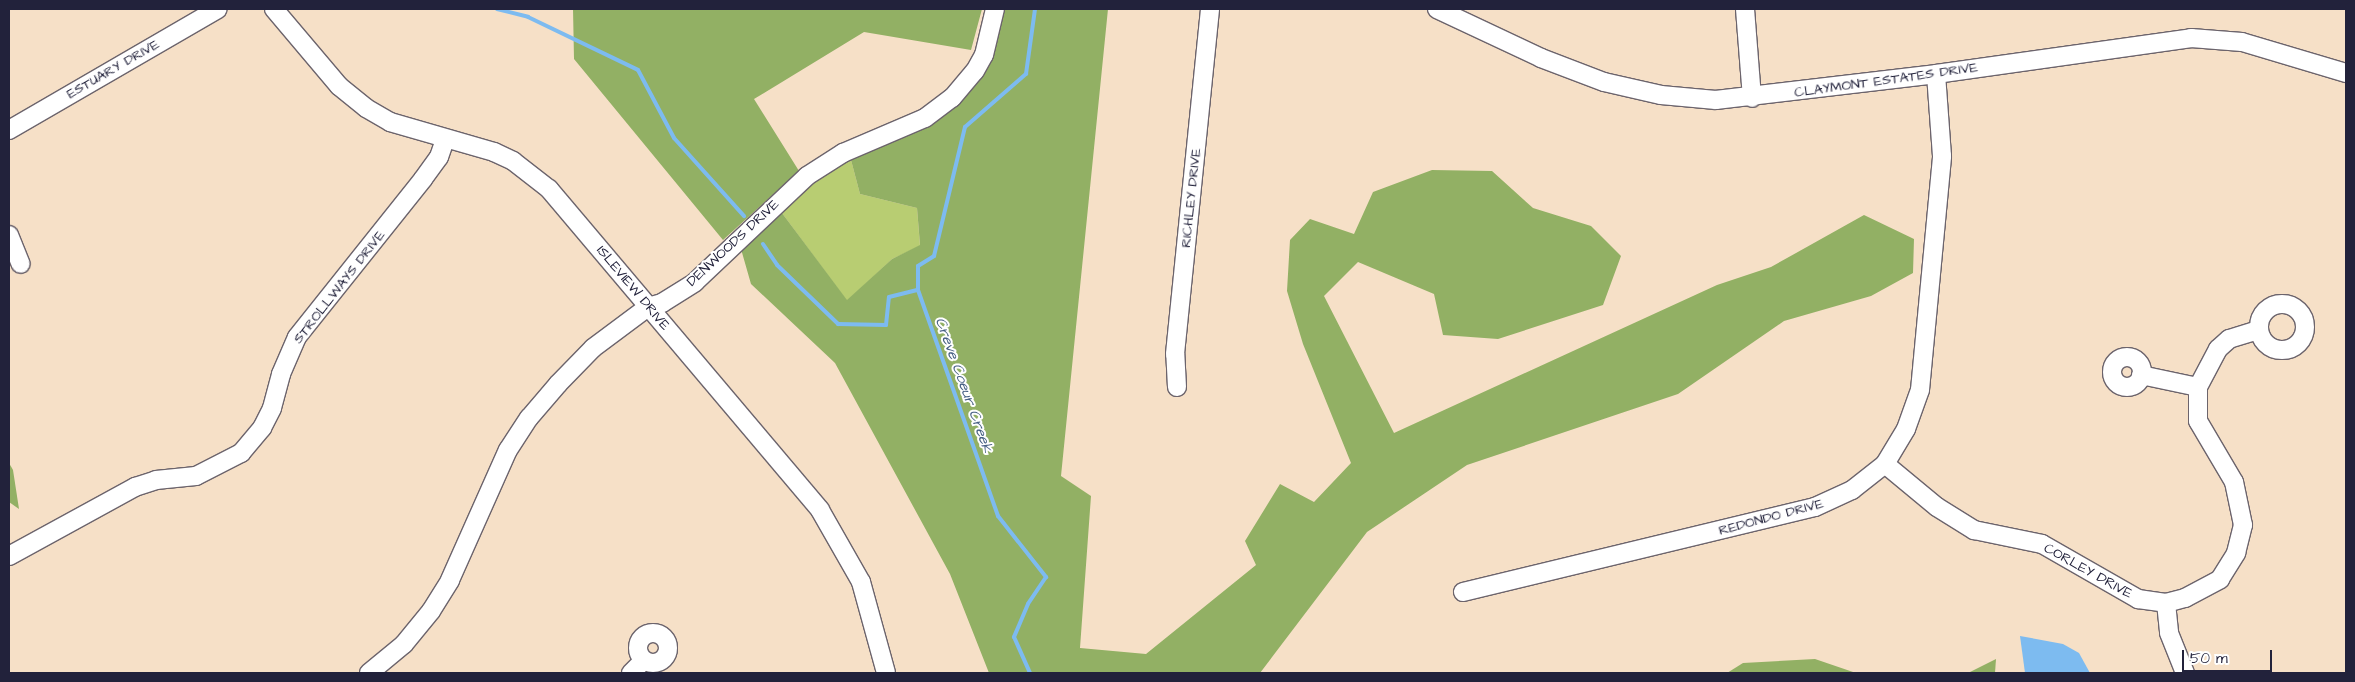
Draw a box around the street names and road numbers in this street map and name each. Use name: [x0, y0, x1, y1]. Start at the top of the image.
street label: ESTUARY DRIVE: [64, 36, 162, 102]
street label: CLAYMONT ESTATES DRIVE: [1793, 59, 1979, 101]
street label: RICHLEY DRIVE: [1177, 147, 1205, 249]
street label: DENWOODS DRIVE: [683, 196, 783, 290]
street label: STROLLWAYS DRIVE: [290, 227, 388, 347]
street label: ISLEVIEW DRIVE: [593, 242, 673, 334]
street label: REDONDO DRIVE: [1717, 495, 1825, 539]
street label: CORLEY DRIVE: [2041, 540, 2135, 602]

